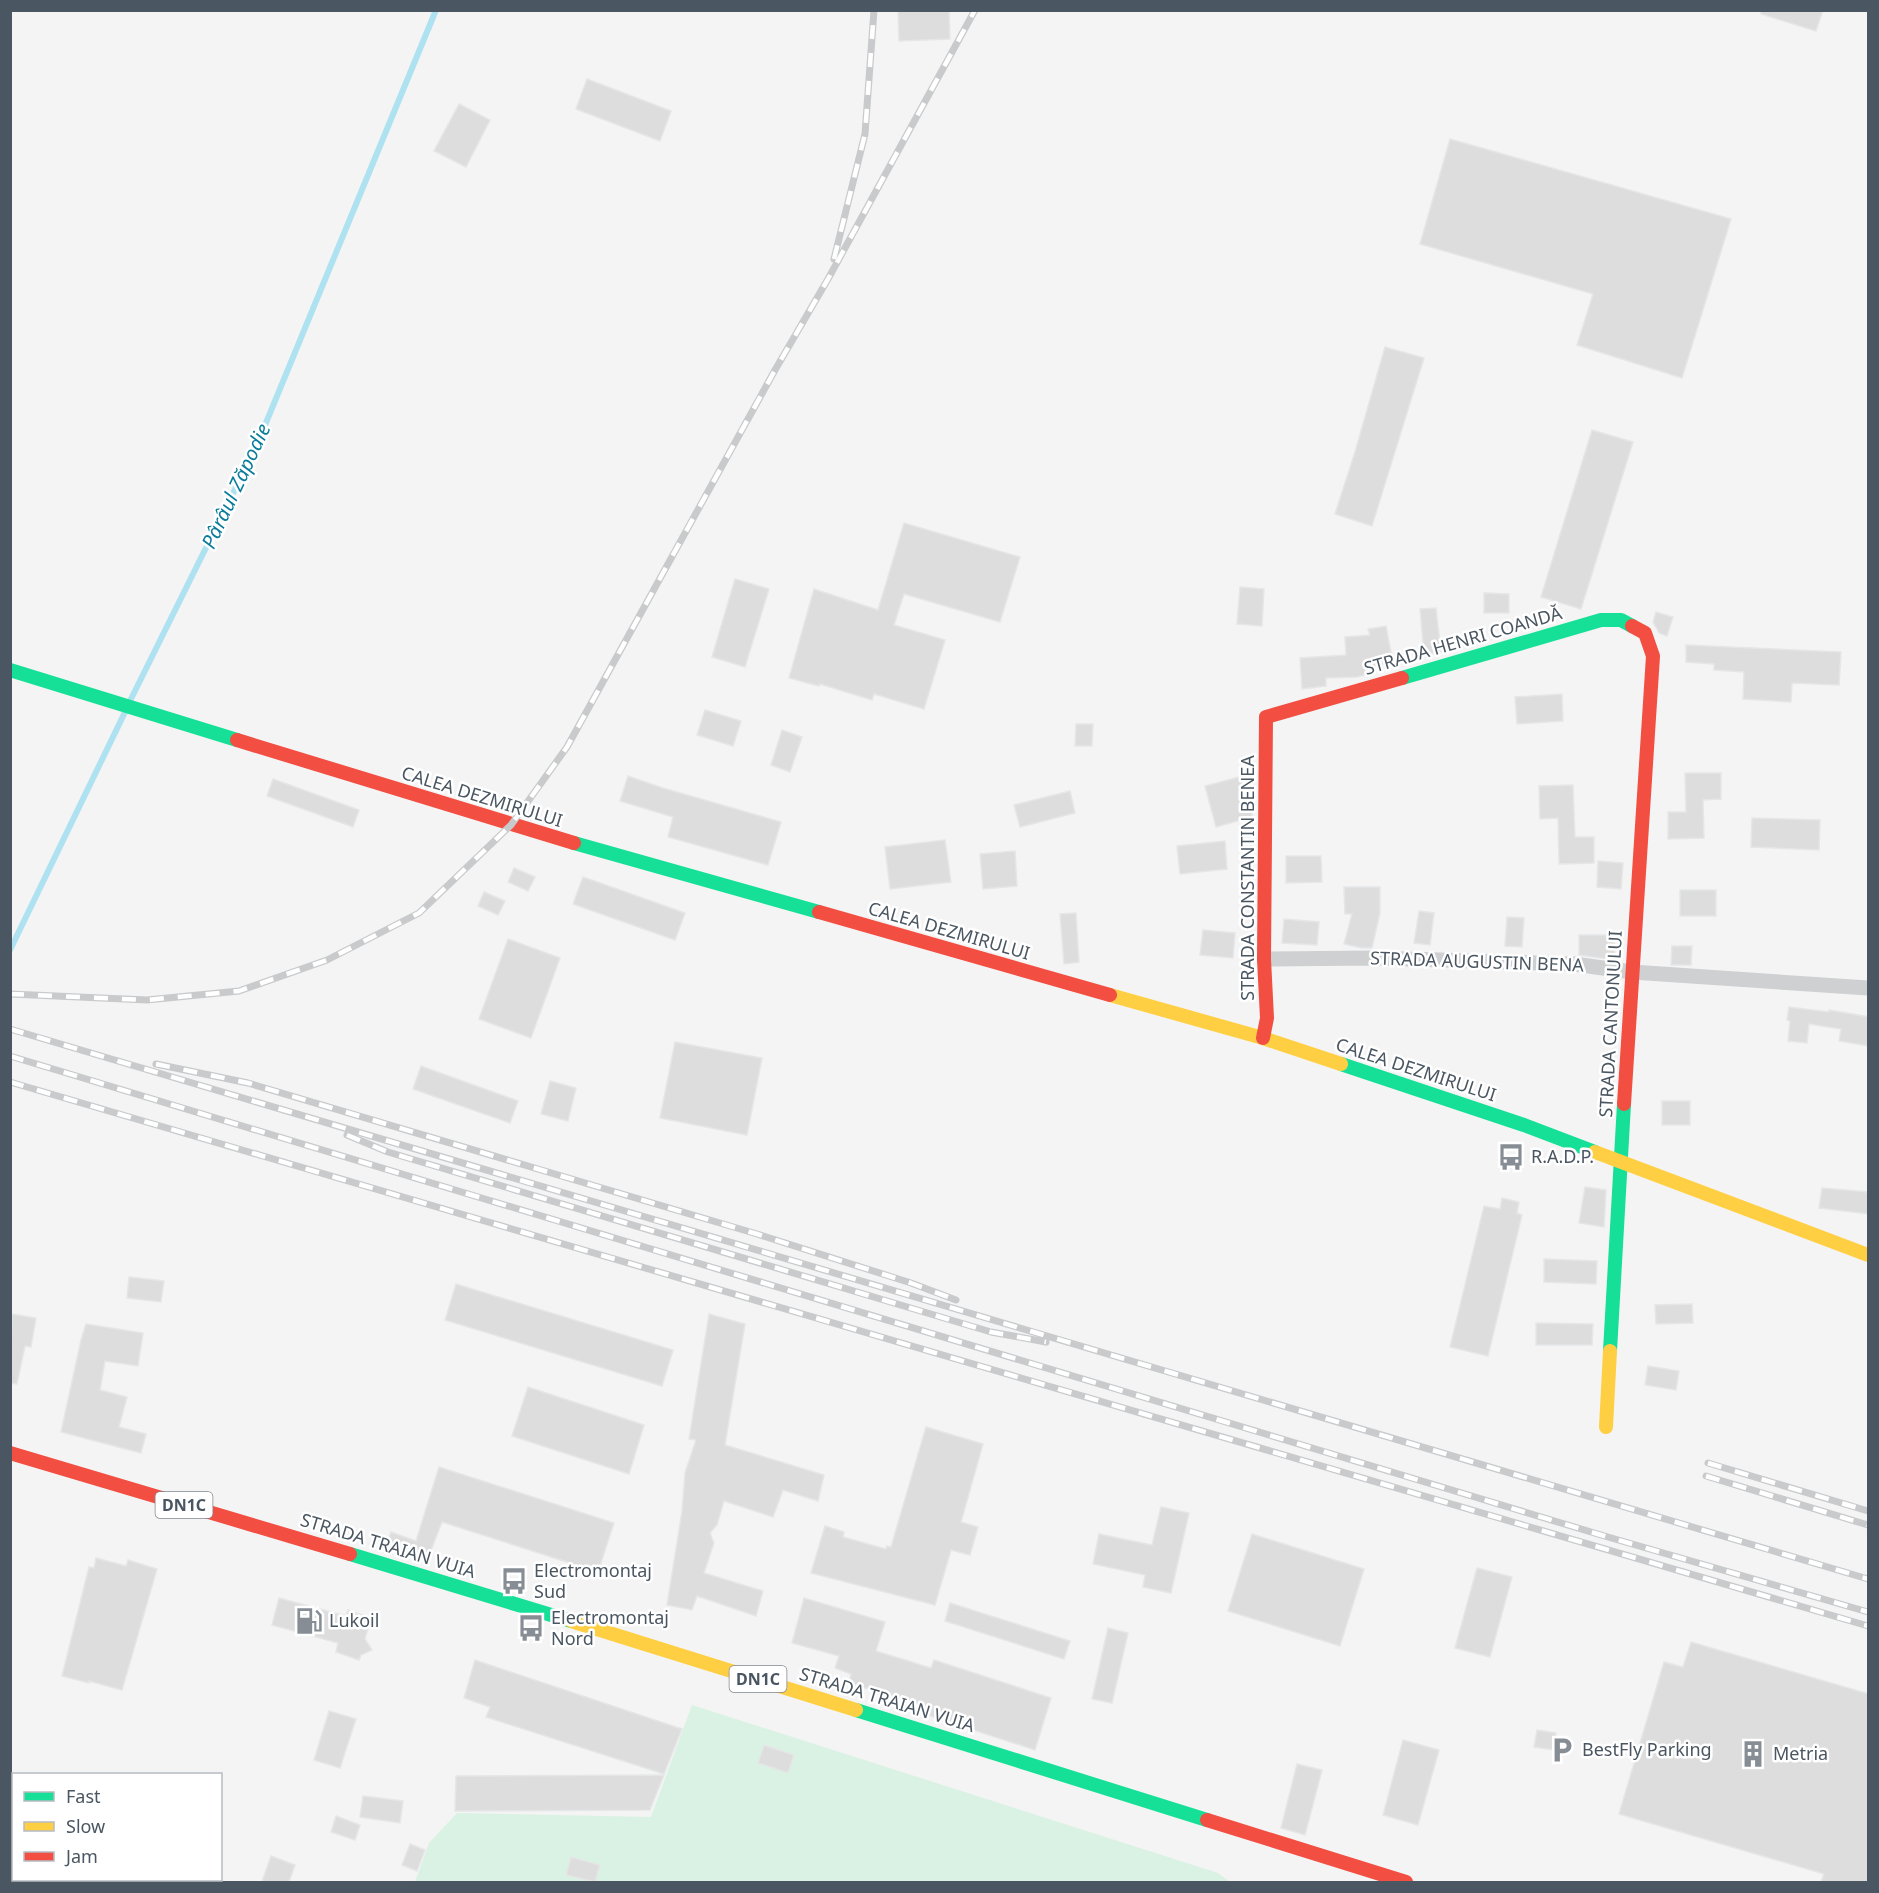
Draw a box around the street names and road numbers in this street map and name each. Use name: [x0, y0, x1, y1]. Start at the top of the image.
street label: STRADA HENRI COANDĂ: [1361, 600, 1565, 680]
street label: STRADA CONSTANTIN BENEA: [1235, 755, 1259, 1001]
street label: CALEA DEZMIRULUI: [399, 760, 566, 832]
street label: CALEA DEZMIRULUI: [866, 895, 1033, 965]
street label: STRADA CANTONULUI: [1593, 930, 1627, 1118]
street label: STRADA AUGUSTIN BENA: [1370, 945, 1585, 977]
street label: CALEA DEZMIRULUI: [1333, 1032, 1500, 1106]
road number: DN1C: [156, 1492, 213, 1518]
street label: STRADA TRAIAN VUIA: [298, 1507, 479, 1583]
street label: STRADA TRAIAN VUIA: [797, 1661, 978, 1737]
road number: DN1C: [730, 1666, 786, 1692]

